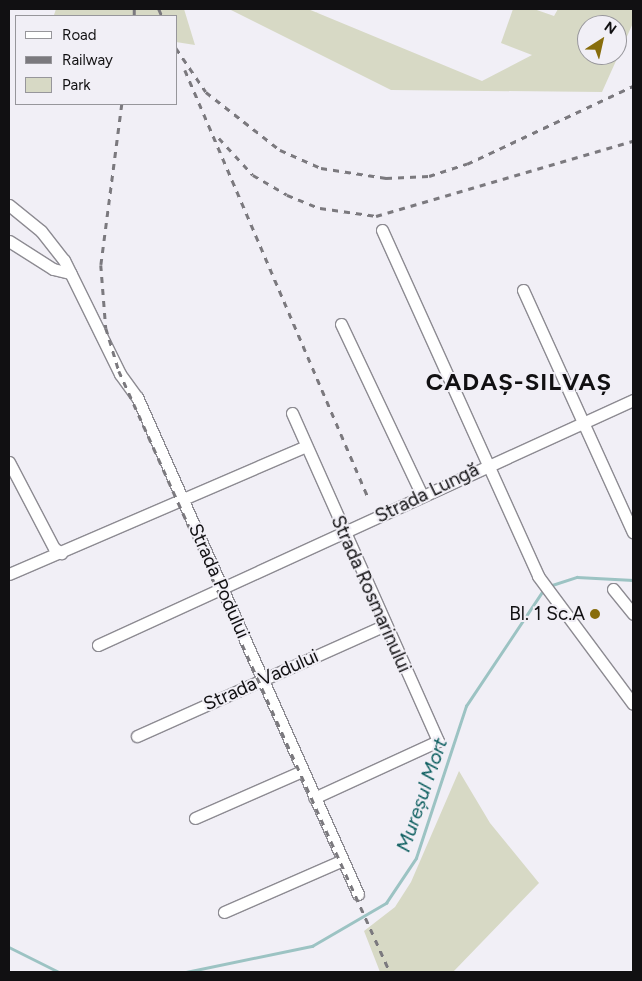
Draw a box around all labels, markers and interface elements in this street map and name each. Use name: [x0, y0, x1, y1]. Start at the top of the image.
legend: [15, 15, 178, 105]
north arrow: [577, 15, 627, 65]
text: N: [601, 18, 620, 38]
text: Road: [62, 26, 97, 44]
text: Railway: [62, 51, 113, 69]
text: Park: [62, 76, 91, 94]
district label: CADAȘ-SILVAȘ: [424, 368, 614, 396]
street label: Strada Lungă: [371, 458, 483, 528]
street label: Strada Rosmarinului: [326, 512, 416, 676]
street label: Strada Podului: [184, 520, 254, 642]
place label: Bl. 1 Sc.A: [509, 603, 585, 625]
marker: Bl. 1 Sc.A: [589, 608, 601, 620]
street label: Strada Vadului: [200, 644, 322, 716]
water label: Mureșul Mort: [391, 735, 453, 855]

